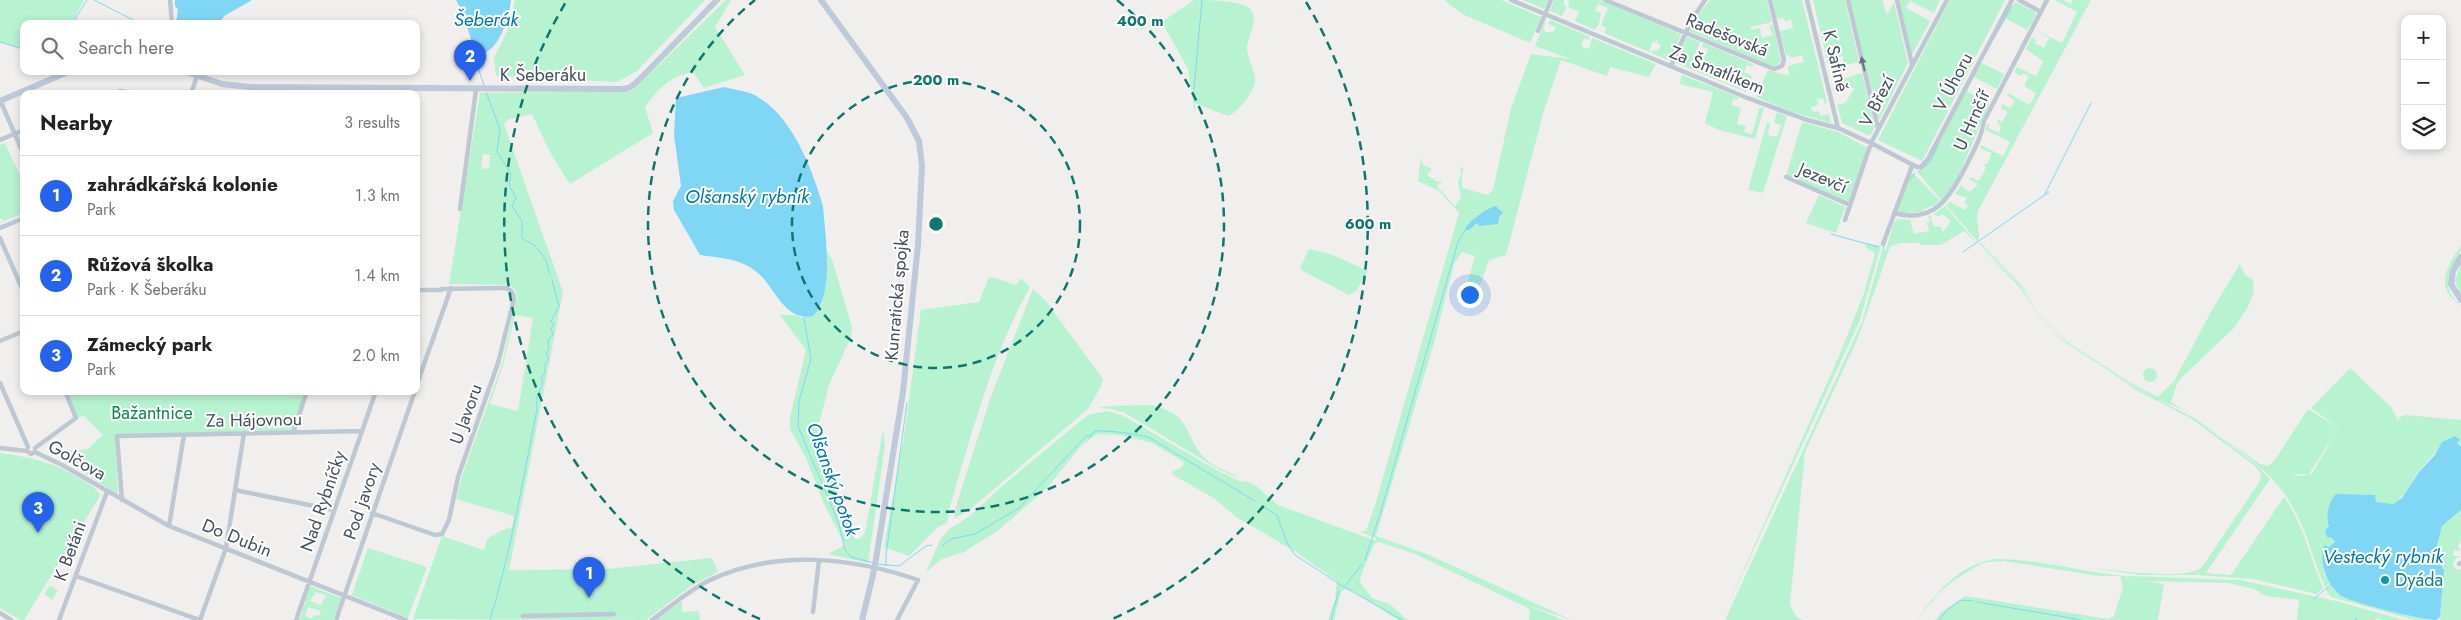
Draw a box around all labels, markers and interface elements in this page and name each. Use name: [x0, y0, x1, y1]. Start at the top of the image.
water label: Šeberák: [454, 6, 519, 33]
street label: Radešovská: [1682, 7, 1772, 63]
text: 400 m: [1116, 10, 1164, 32]
map controls: [2401, 15, 2446, 150]
button: +: [2401, 15, 2446, 60]
search box: [20, 20, 420, 75]
street label: K Safině: [1816, 28, 1856, 94]
icon: search: [38, 34, 66, 62]
text: Search here: [78, 34, 174, 61]
street label: Za Šmatlíkem: [1666, 39, 1768, 101]
pin: 2: [454, 40, 486, 81]
street label: V Úhoru: [1927, 48, 1979, 116]
one-way arrow: [1859, 57, 1867, 72]
button: −: [2401, 60, 2446, 105]
street label: K Šeberáku: [500, 62, 586, 88]
text: 200 m: [913, 69, 959, 91]
street label: V Březí: [1853, 69, 1902, 131]
street label: U Hrnčíř: [1947, 84, 1997, 155]
button: layers: [2401, 105, 2446, 150]
text: Nearby: [40, 108, 112, 138]
text: 3 results: [344, 111, 400, 134]
street label: Jezevčí: [1792, 155, 1853, 200]
text: zahrádkářská kolonie: [87, 171, 278, 198]
water label: Olšanský rybník: [685, 183, 810, 210]
text: 1: [52, 184, 60, 207]
text: 1.3 km: [355, 184, 400, 207]
text: Park: [87, 198, 116, 221]
text: 600 m: [1345, 213, 1391, 235]
centre of rings: [927, 215, 945, 233]
street label: Kunratická spojka: [878, 228, 916, 362]
text: Růžová školka: [87, 251, 214, 278]
text: 2: [51, 264, 61, 287]
text: 1.4 km: [354, 264, 400, 287]
text: Park · K Šeberáku: [87, 278, 207, 301]
your location: [1457, 282, 1483, 308]
text: Zámecký park: [87, 331, 213, 358]
text: 3: [51, 344, 61, 367]
text: 2.0 km: [352, 344, 400, 367]
text: Park: [87, 358, 116, 381]
street label: U Javoru: [443, 380, 489, 448]
park label: Bažantnice: [111, 400, 193, 426]
street label: Za Hájovnou: [206, 406, 302, 434]
water label: Olšanský potok: [800, 418, 866, 540]
street label: Golčova: [43, 433, 111, 487]
street label: Nad Rybníčky: [294, 447, 352, 555]
street label: Pod javory: [337, 459, 387, 543]
pin: 3: [22, 492, 54, 533]
street label: Do Dubin: [198, 512, 276, 564]
street label: K Betáni: [47, 517, 93, 585]
water label: Vestecký rybník: [2323, 543, 2444, 570]
pin: 1: [573, 557, 605, 598]
place label: Dyáda: [2395, 567, 2443, 593]
marker: Dyáda: [2379, 574, 2391, 586]

